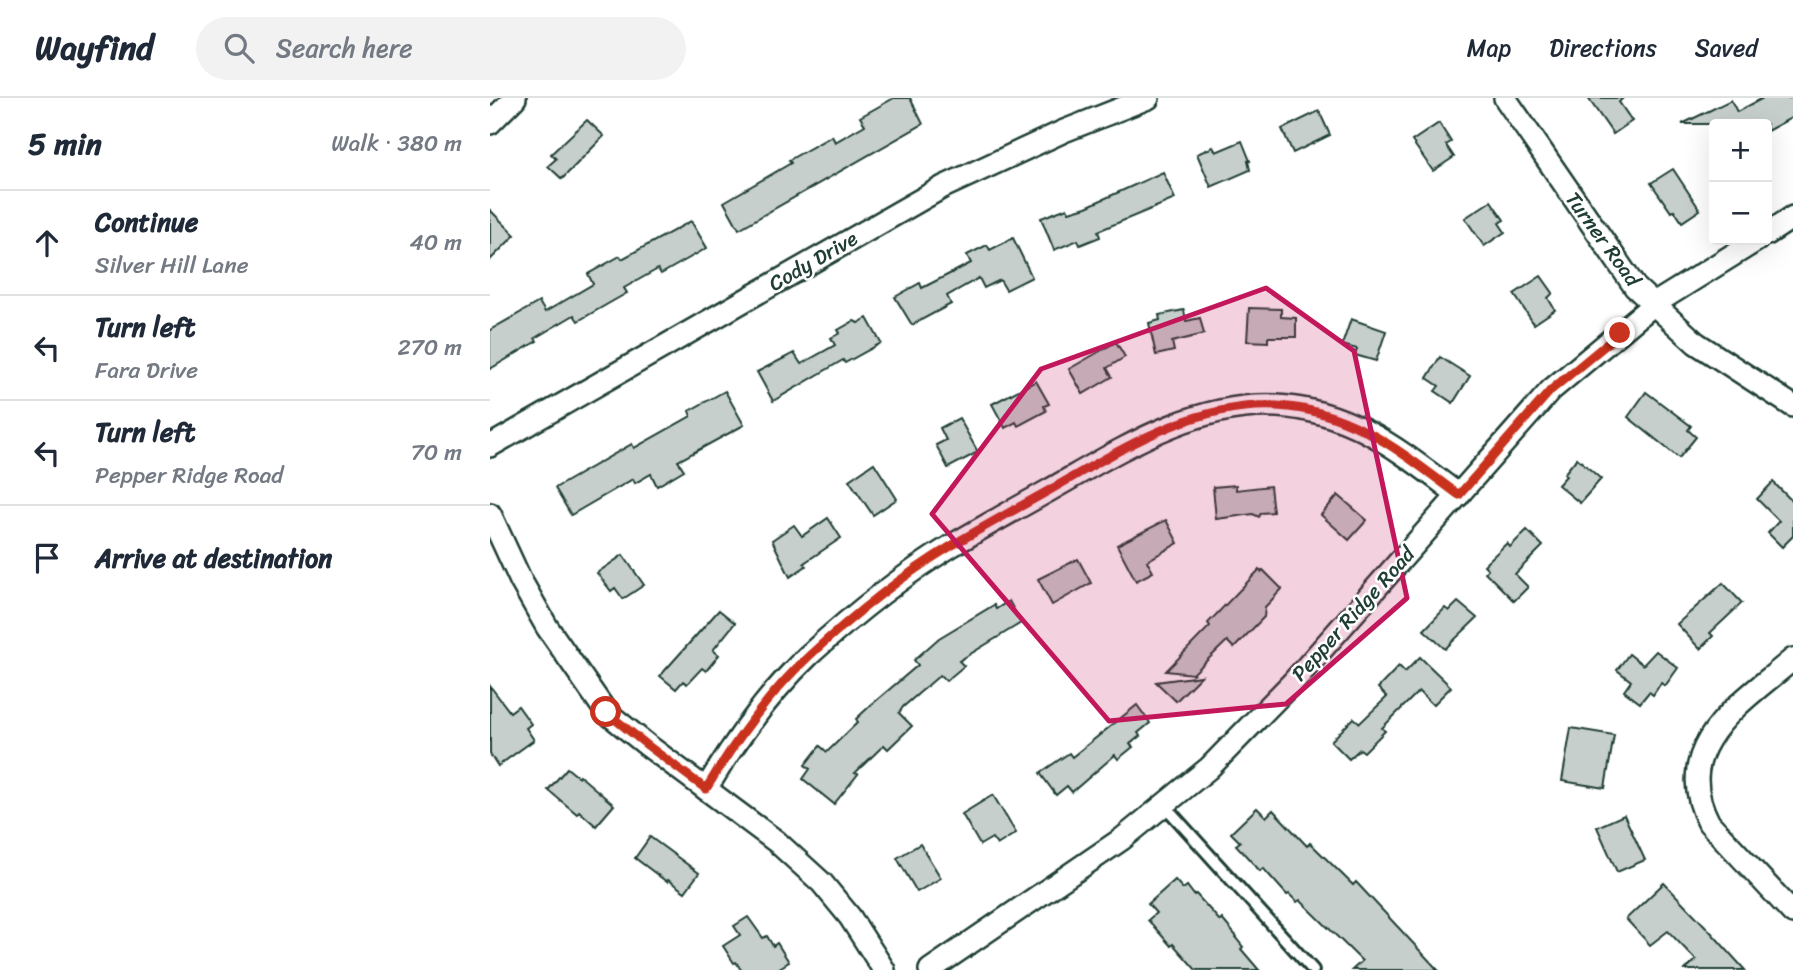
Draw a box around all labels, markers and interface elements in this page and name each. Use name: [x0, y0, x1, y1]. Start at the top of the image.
search box: [196, 17, 686, 80]
text: Wayfind: [35, 19, 154, 77]
text: Search here: [276, 25, 413, 71]
text: Map: [1467, 27, 1511, 69]
text: Directions: [1549, 27, 1657, 69]
text: Saved: [1695, 27, 1758, 69]
icon: search: [220, 29, 258, 67]
text: 5 min: [28, 117, 102, 171]
map controls: [1709, 119, 1772, 245]
button: +: [1709, 119, 1772, 182]
text: Walk · 380 m: [331, 123, 462, 164]
button: −: [1709, 182, 1772, 245]
street label: Turner Road: [1555, 183, 1652, 296]
text: Continue: [95, 199, 198, 245]
street label: Cody Drive: [761, 220, 865, 302]
text: 40 m: [409, 222, 462, 263]
icon: ahead: [28, 224, 66, 262]
text: Silver Hill Lane: [95, 245, 248, 286]
text: Turn left: [95, 304, 195, 350]
route end: [1604, 317, 1635, 348]
text: 270 m: [397, 327, 462, 368]
icon: left: [28, 329, 66, 367]
text: Fara Drive: [95, 350, 198, 391]
text: Turn left: [95, 409, 195, 455]
text: 70 m: [411, 432, 462, 473]
icon: left: [28, 434, 66, 472]
text: Pepper Ridge Road: [95, 455, 283, 496]
text: Arrive at destination: [95, 535, 332, 581]
street label: Pepper Ridge Road: [1281, 536, 1426, 691]
icon: arrive: [28, 539, 66, 577]
route start: [590, 696, 621, 727]

